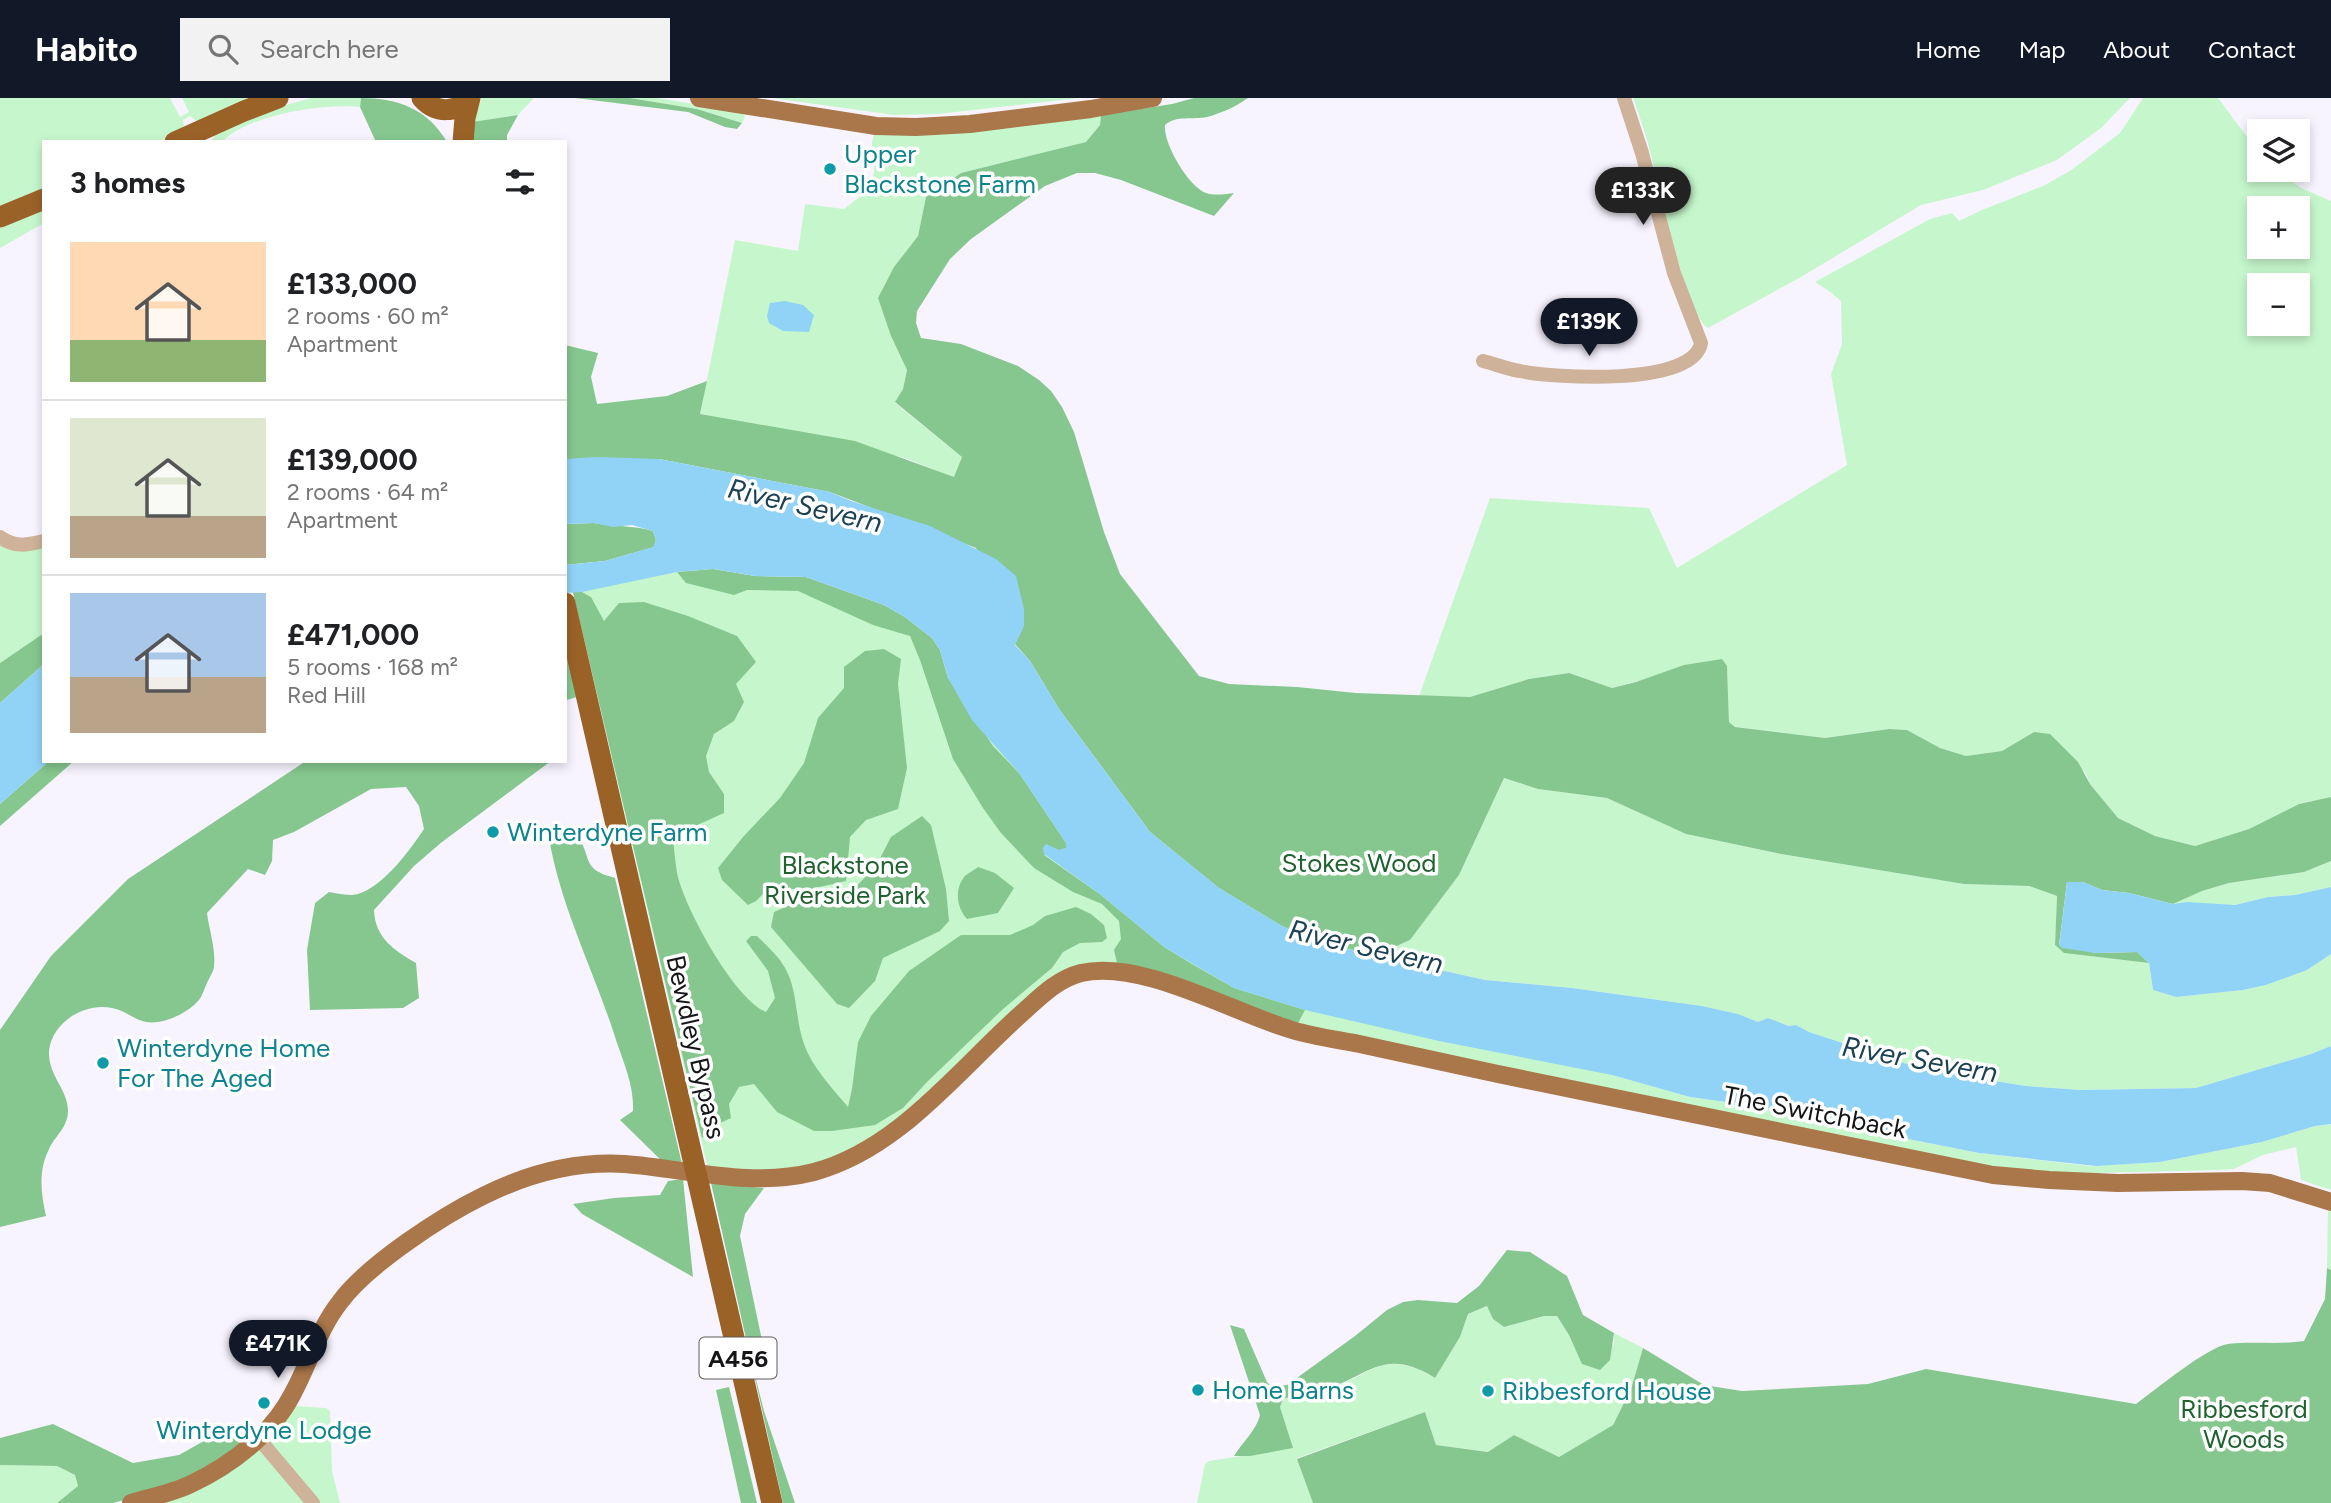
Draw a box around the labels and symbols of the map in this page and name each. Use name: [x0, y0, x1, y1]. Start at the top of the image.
place label: Upper Blackstone Farm: [844, 138, 1036, 200]
marker: Upper Blackstone Farm: [822, 161, 838, 177]
pin: £133K: [1594, 167, 1692, 227]
pin: £139K: [1540, 299, 1638, 358]
water label: River Severn: [725, 471, 885, 539]
place label: Winterdyne Farm: [507, 816, 707, 848]
marker: Winterdyne Farm: [485, 824, 501, 840]
park label: Stokes Wood: [1281, 847, 1437, 879]
park label: Blackstone Riverside Park: [764, 849, 926, 911]
water label: River Severn: [1286, 912, 1446, 980]
street label: Bewdley Bypass: [659, 952, 733, 1142]
water label: River Severn: [1840, 1029, 2000, 1089]
place label: Winterdyne Home For The Aged: [117, 1032, 330, 1094]
marker: Winterdyne Home For The Aged: [95, 1055, 111, 1071]
street label: The Switchback: [1721, 1079, 1909, 1145]
pin: £471K: [229, 1320, 327, 1380]
road number: A456: [700, 1338, 776, 1378]
place label: Home Barns: [1212, 1374, 1354, 1406]
place label: Ribbesford House: [1502, 1375, 1712, 1407]
marker: Home Barns: [1190, 1382, 1206, 1398]
marker: Ribbesford House: [1480, 1383, 1496, 1399]
park label: Ribbesford Woods: [2180, 1393, 2308, 1455]
marker: Winterdyne Lodge: [256, 1395, 272, 1411]
place label: Winterdyne Lodge: [156, 1414, 372, 1446]

